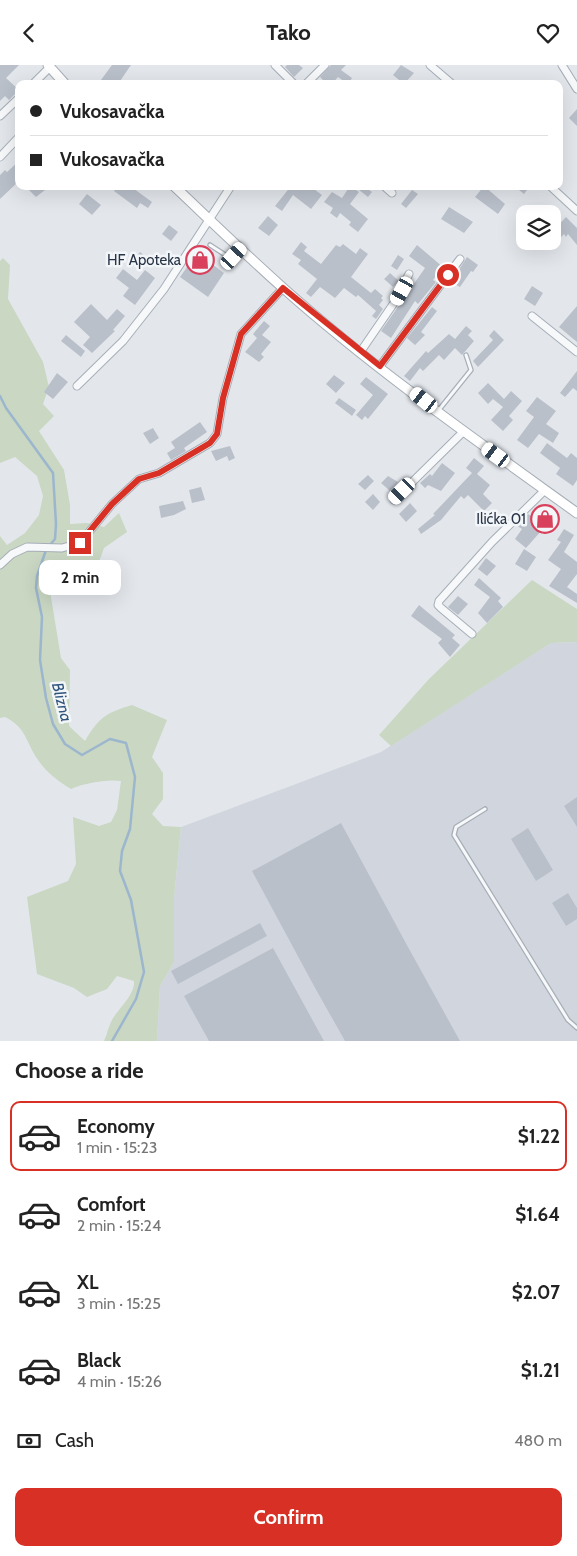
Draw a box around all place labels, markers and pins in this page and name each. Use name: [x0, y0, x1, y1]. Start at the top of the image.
shop icon: HF Apoteka: [185, 245, 215, 275]
place label: HF Apoteka: [107, 251, 182, 269]
shop icon: Ilićka 01: [530, 504, 560, 534]
place label: Ilićka 01: [476, 510, 526, 528]

